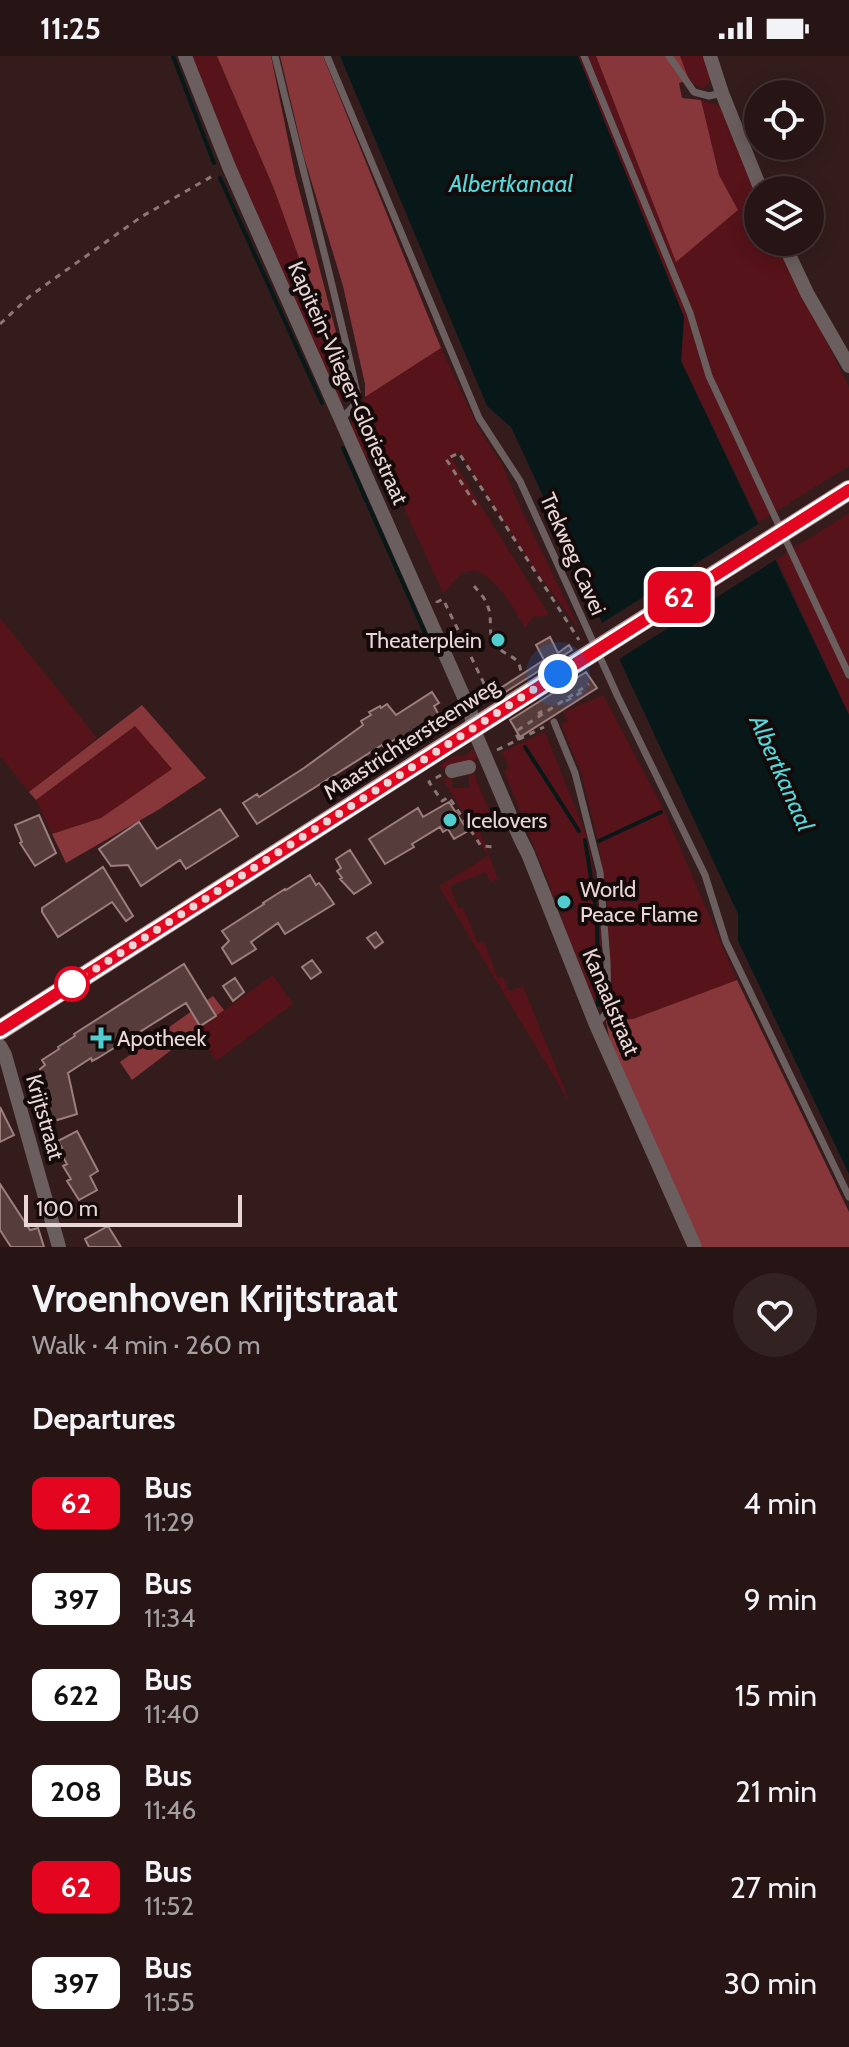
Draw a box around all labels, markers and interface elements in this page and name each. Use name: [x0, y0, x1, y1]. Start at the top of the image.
text: 11:25: [40, 10, 101, 47]
map controls: [744, 80, 824, 256]
button: locate: [744, 80, 824, 160]
water label: Albertkanaal: [448, 169, 574, 198]
button: layers: [744, 176, 824, 256]
street label: Kapitein-Vlieger-Gloriestraat: [282, 257, 414, 509]
street label: Trekweg Cavei: [534, 489, 612, 619]
line badge: 62: [643, 571, 715, 623]
text: 62: [664, 580, 694, 614]
place label: Theaterplein: [366, 627, 482, 654]
marker: Theaterplein: [489, 631, 507, 649]
your location: [538, 654, 578, 694]
street label: Maastrichtersteenweg: [318, 672, 505, 806]
water label: Albertkanaal: [743, 709, 821, 836]
place label: Icelovers: [466, 807, 547, 834]
marker: Icelovers: [441, 811, 459, 829]
place label: World Peace Flame: [580, 876, 698, 928]
marker: World Peace Flame: [555, 893, 573, 911]
street label: Kanaalstraat: [576, 945, 646, 1060]
unlabelled marker: [55, 967, 89, 1001]
place label: Apotheek: [117, 1025, 207, 1052]
marker: Apotheek: [92, 1029, 110, 1047]
street label: Krijtstraat: [20, 1071, 70, 1163]
scale bar: [24, 1191, 242, 1227]
text: 100 m: [36, 1195, 98, 1222]
button: heart: [733, 1273, 817, 1357]
text: Vroenhoven Krijtstraat: [32, 1275, 398, 1322]
text: Walk · 4 min · 260 m: [32, 1329, 261, 1361]
text: Departures: [32, 1400, 176, 1437]
text: Bus: [144, 1469, 192, 1506]
text: 4 min: [743, 1485, 817, 1522]
text: 62: [61, 1486, 91, 1520]
text: 11:29: [144, 1506, 195, 1538]
text: Bus: [144, 1565, 192, 1602]
text: 9 min: [744, 1581, 817, 1618]
text: 397: [53, 1582, 99, 1616]
text: 11:34: [144, 1602, 195, 1634]
text: Bus: [144, 1661, 192, 1698]
text: 15 min: [735, 1677, 817, 1714]
text: 622: [53, 1678, 99, 1712]
text: 11:40: [144, 1698, 200, 1730]
text: Bus: [144, 1757, 192, 1794]
text: 21 min: [735, 1773, 817, 1810]
text: 208: [50, 1774, 102, 1808]
text: 11:46: [144, 1794, 196, 1826]
text: Bus: [144, 1853, 192, 1890]
text: 27 min: [730, 1869, 817, 1906]
text: 62: [61, 1870, 91, 1904]
text: 11:52: [144, 1890, 194, 1922]
text: Bus: [144, 1949, 192, 1986]
text: 30 min: [724, 1965, 817, 2002]
text: 397: [53, 1966, 99, 2000]
text: 11:55: [144, 1986, 195, 2018]

